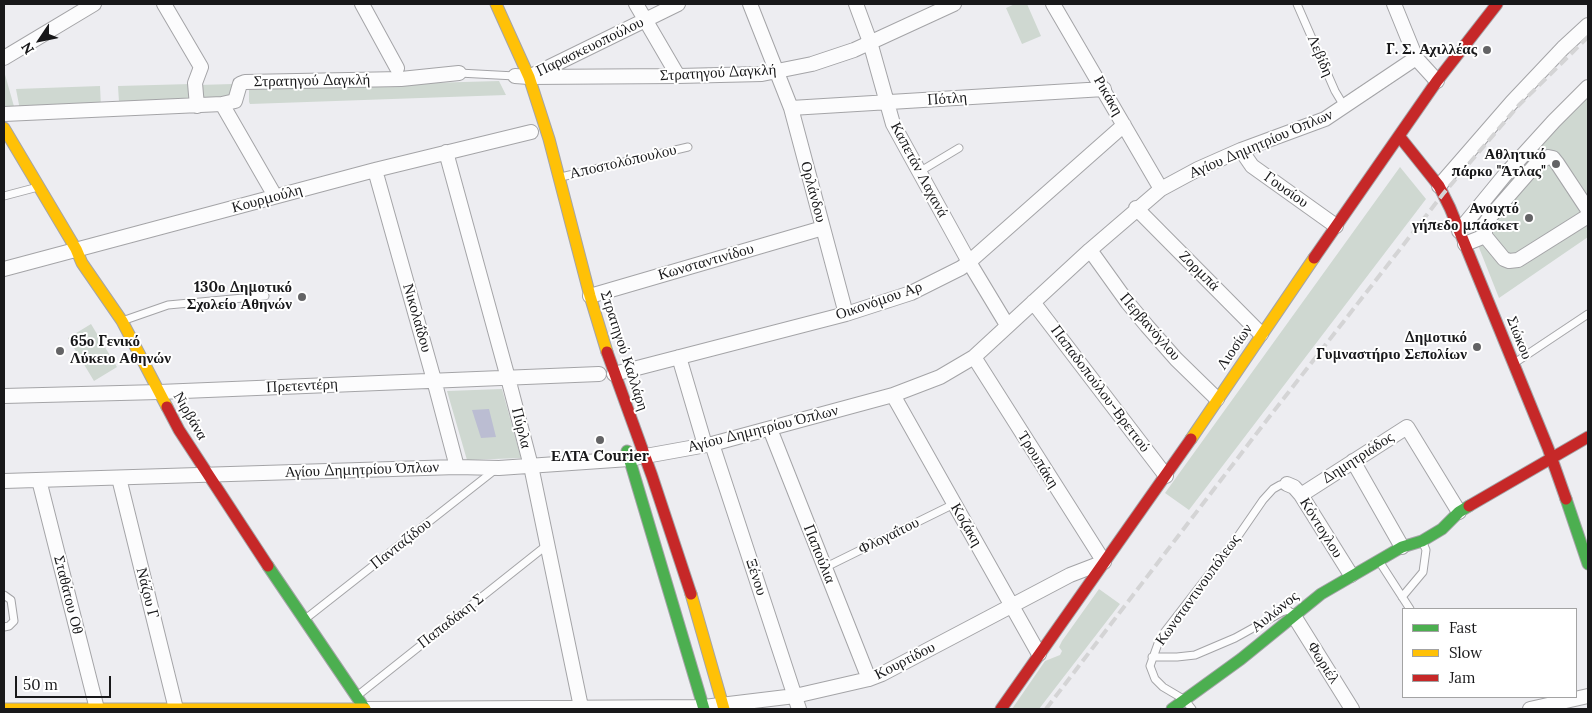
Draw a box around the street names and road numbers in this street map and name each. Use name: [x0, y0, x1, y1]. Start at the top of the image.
street label: Παρασκευοπούλου: [533, 13, 647, 81]
street label: Λεβίδη: [1303, 32, 1337, 80]
street label: Στρατηγού Δαγκλή: [659, 61, 777, 85]
street label: Στρατηγού Δαγκλή: [253, 71, 371, 91]
street label: Ρικάκη: [1089, 73, 1127, 119]
street label: Πότλη: [926, 89, 968, 109]
street label: Αγίου Δημητρίου Όπλων: [1186, 106, 1336, 182]
street label: Καπετάν Λαχανά: [886, 119, 952, 221]
street label: Αποστολόπουλου: [568, 141, 678, 183]
street label: Ορλάνδου: [796, 160, 830, 224]
street label: Γουσίου: [1260, 168, 1312, 212]
street label: Κουρμούλη: [230, 181, 304, 217]
street label: Κωνσταντινίδου: [656, 240, 756, 284]
street label: Ζορμπά: [1175, 247, 1223, 295]
street label: Οικονόμου Αρ: [833, 278, 925, 324]
street label: Νικολαΐδου: [399, 282, 435, 354]
street label: Στρατηγού Καλλάρη: [596, 289, 652, 413]
street label: Περβανόγλου: [1116, 289, 1184, 365]
street label: Σιώκου: [1502, 314, 1536, 362]
street label: Λιοσίων: [1213, 321, 1257, 373]
street label: Παπαδοπούλου-Βρεττού: [1046, 322, 1154, 456]
street label: Πρετεντέρη: [266, 375, 338, 397]
street label: Νιρβάνα: [169, 389, 211, 443]
street label: Αγίου Δημητρίου Όπλων: [686, 402, 840, 456]
street label: Πύρλα: [507, 406, 535, 450]
street label: Τρουπάκη: [1014, 428, 1062, 492]
street label: Δημητριάδος: [1319, 428, 1397, 488]
street label: Αγίου Δημητρίου Όπλων: [284, 458, 440, 482]
street label: Κόντογλου: [1295, 495, 1347, 561]
street label: Κοζάκη: [946, 500, 986, 550]
street label: Φλογαΐτου: [856, 514, 922, 558]
street label: Πανταζίδου: [367, 515, 435, 573]
street label: Παπούλια: [799, 522, 839, 586]
street label: Κωνσταντινουπόλεως: [1152, 531, 1244, 649]
street label: Σταθάτου Οθ: [50, 554, 86, 636]
street label: Ξένου: [742, 556, 770, 598]
street label: Νάζου Γ: [132, 566, 162, 620]
street label: Αυλώνος: [1248, 588, 1302, 636]
street label: Παπαδάκη Σ: [414, 590, 488, 652]
street label: Κουρτίδου: [872, 638, 938, 684]
street label: Φωριέλ: [1303, 639, 1343, 687]

